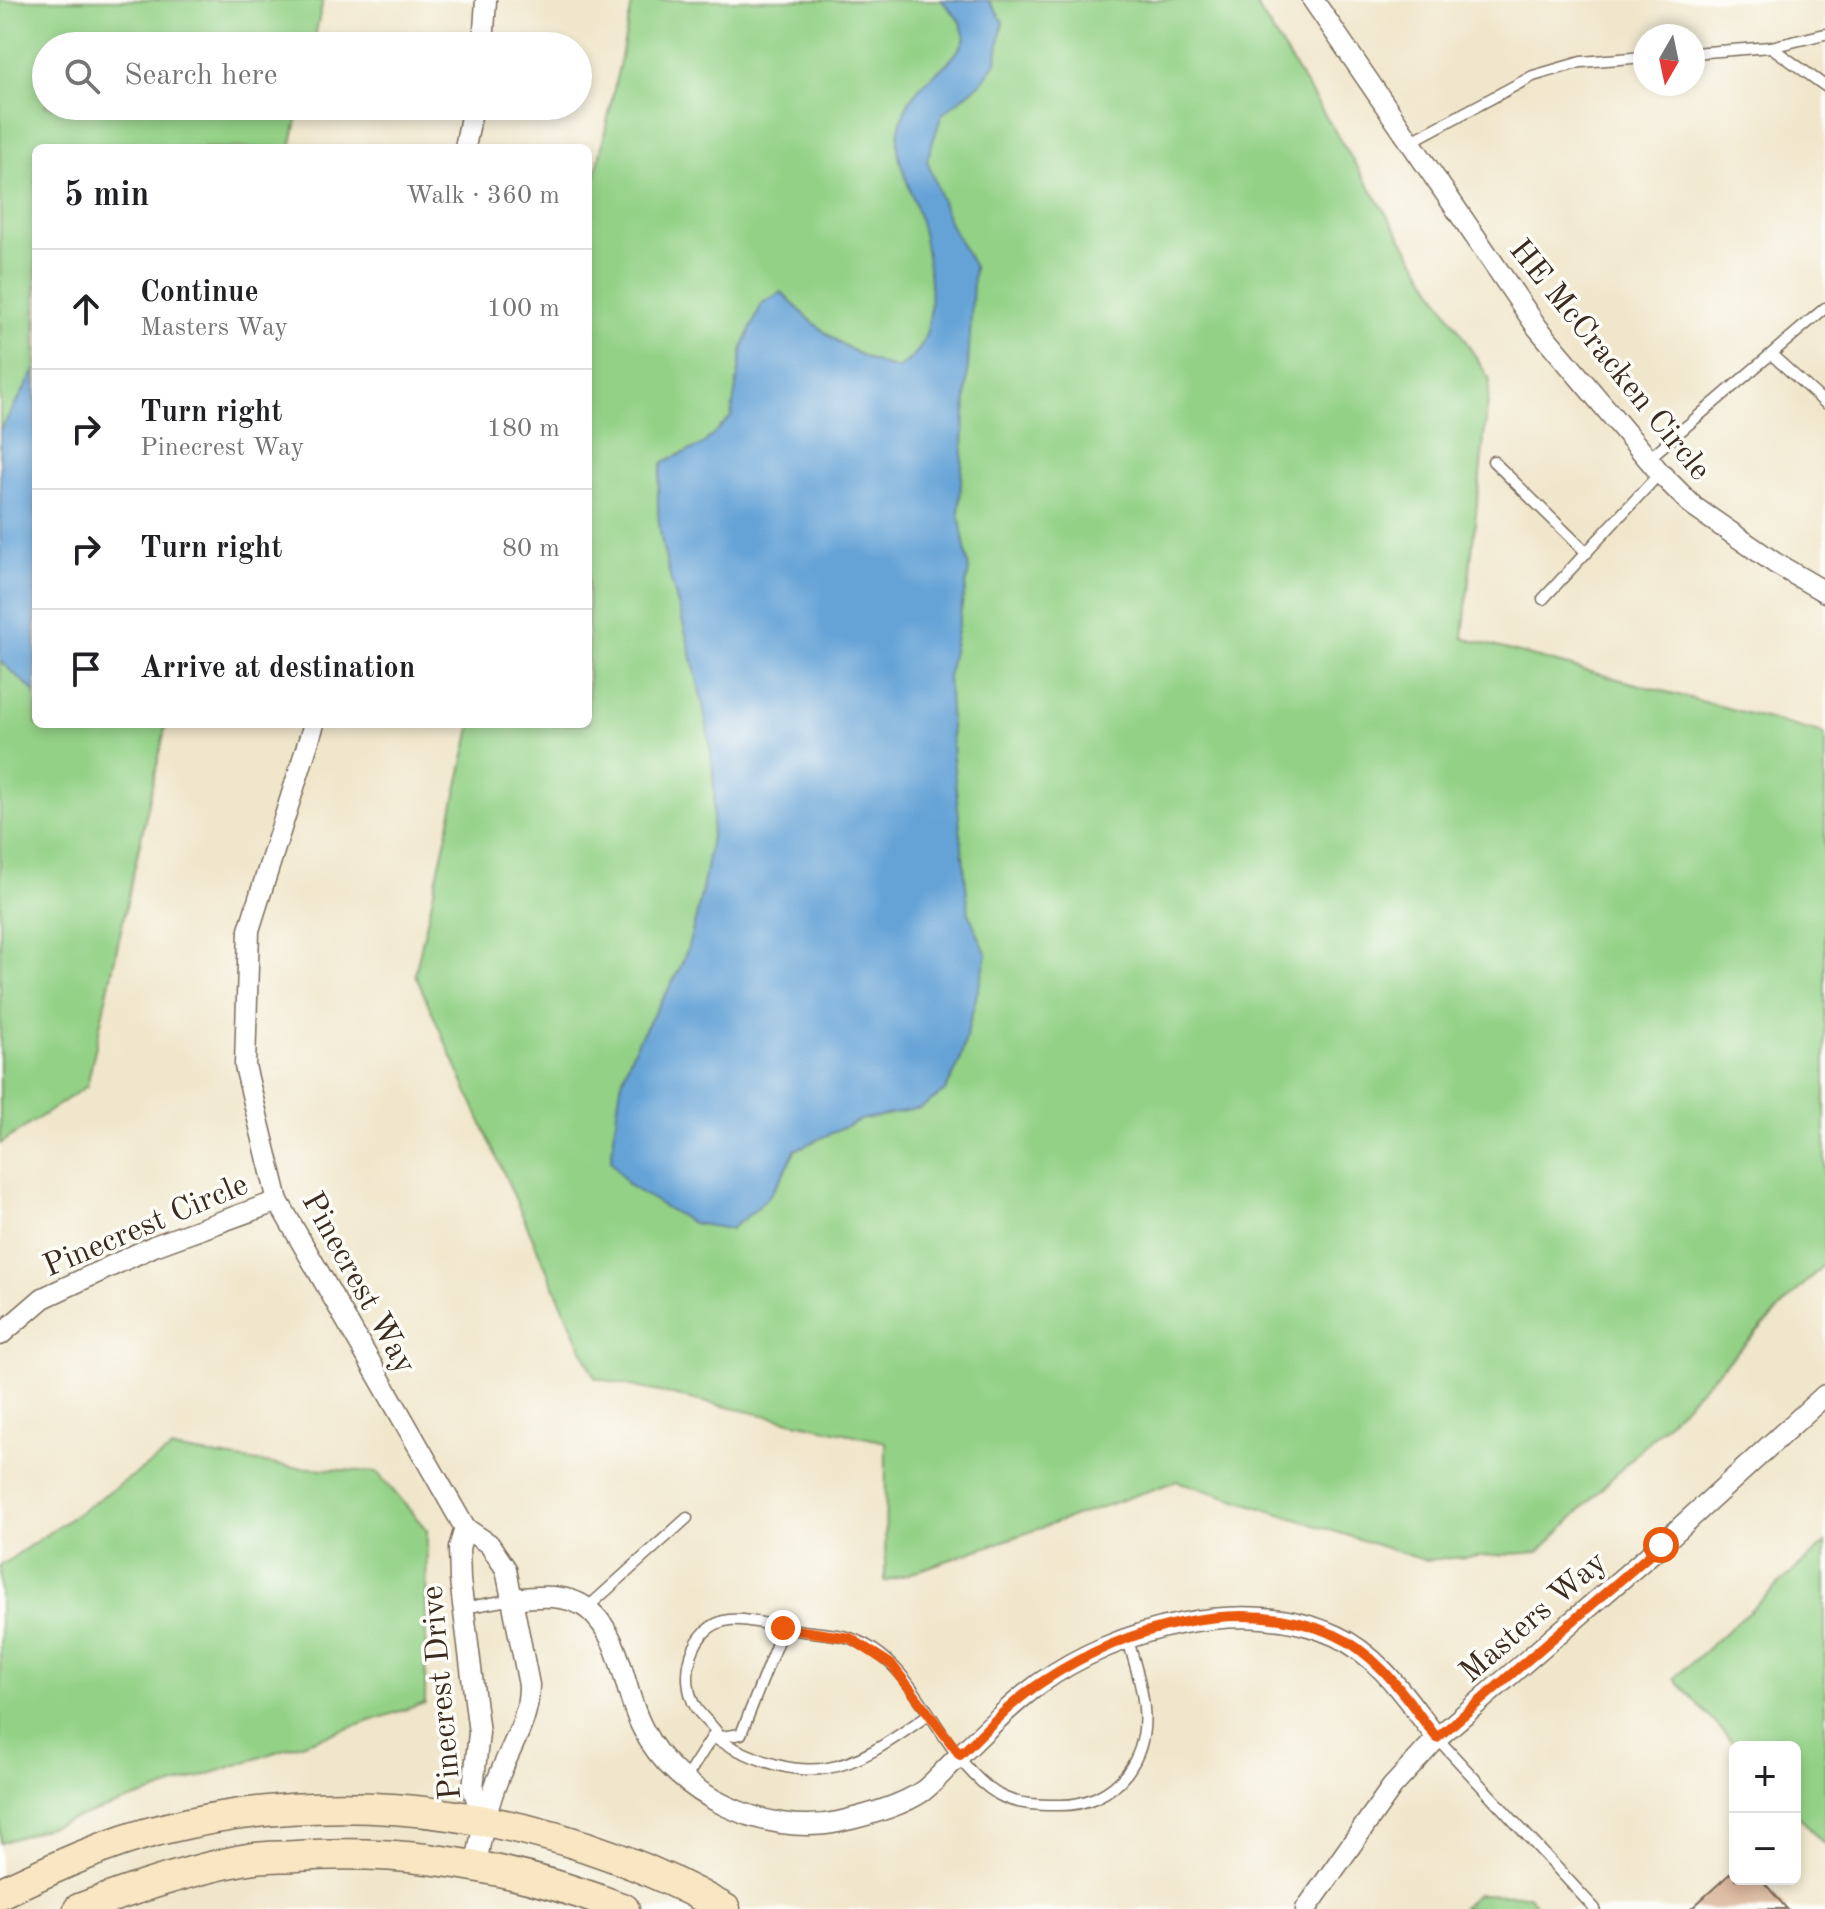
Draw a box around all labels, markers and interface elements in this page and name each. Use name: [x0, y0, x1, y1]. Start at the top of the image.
north arrow: [1633, 24, 1705, 96]
search box: [32, 32, 592, 120]
icon: search: [60, 54, 104, 98]
text: Search here: [124, 61, 278, 91]
text: 5 min: [64, 179, 149, 213]
text: Walk · 360 m: [406, 183, 560, 209]
street label: HE McCracken Circle: [1502, 234, 1715, 487]
text: Continue: [140, 278, 259, 308]
icon: ahead: [64, 287, 108, 331]
text: 100 m: [487, 296, 560, 322]
text: Masters Way: [140, 315, 288, 341]
text: Turn right: [140, 398, 282, 428]
icon: right: [64, 407, 108, 451]
text: 180 m: [487, 416, 560, 442]
text: Pinecrest Way: [140, 435, 304, 461]
icon: right: [64, 527, 108, 571]
text: Turn right: [140, 534, 282, 564]
text: 80 m: [502, 536, 560, 562]
icon: arrive: [64, 647, 108, 691]
text: Arrive at destination: [140, 654, 415, 684]
street label: Pinecrest Circle: [39, 1169, 253, 1284]
street label: Pinecrest Way: [294, 1187, 420, 1380]
route start: [1643, 1527, 1679, 1563]
street label: Masters Way: [1455, 1546, 1613, 1690]
street label: Pinecrest Drive: [418, 1584, 468, 1801]
route end: [765, 1610, 801, 1646]
map controls: [1729, 1741, 1801, 1885]
button: +: [1729, 1741, 1801, 1813]
button: −: [1729, 1813, 1801, 1885]

